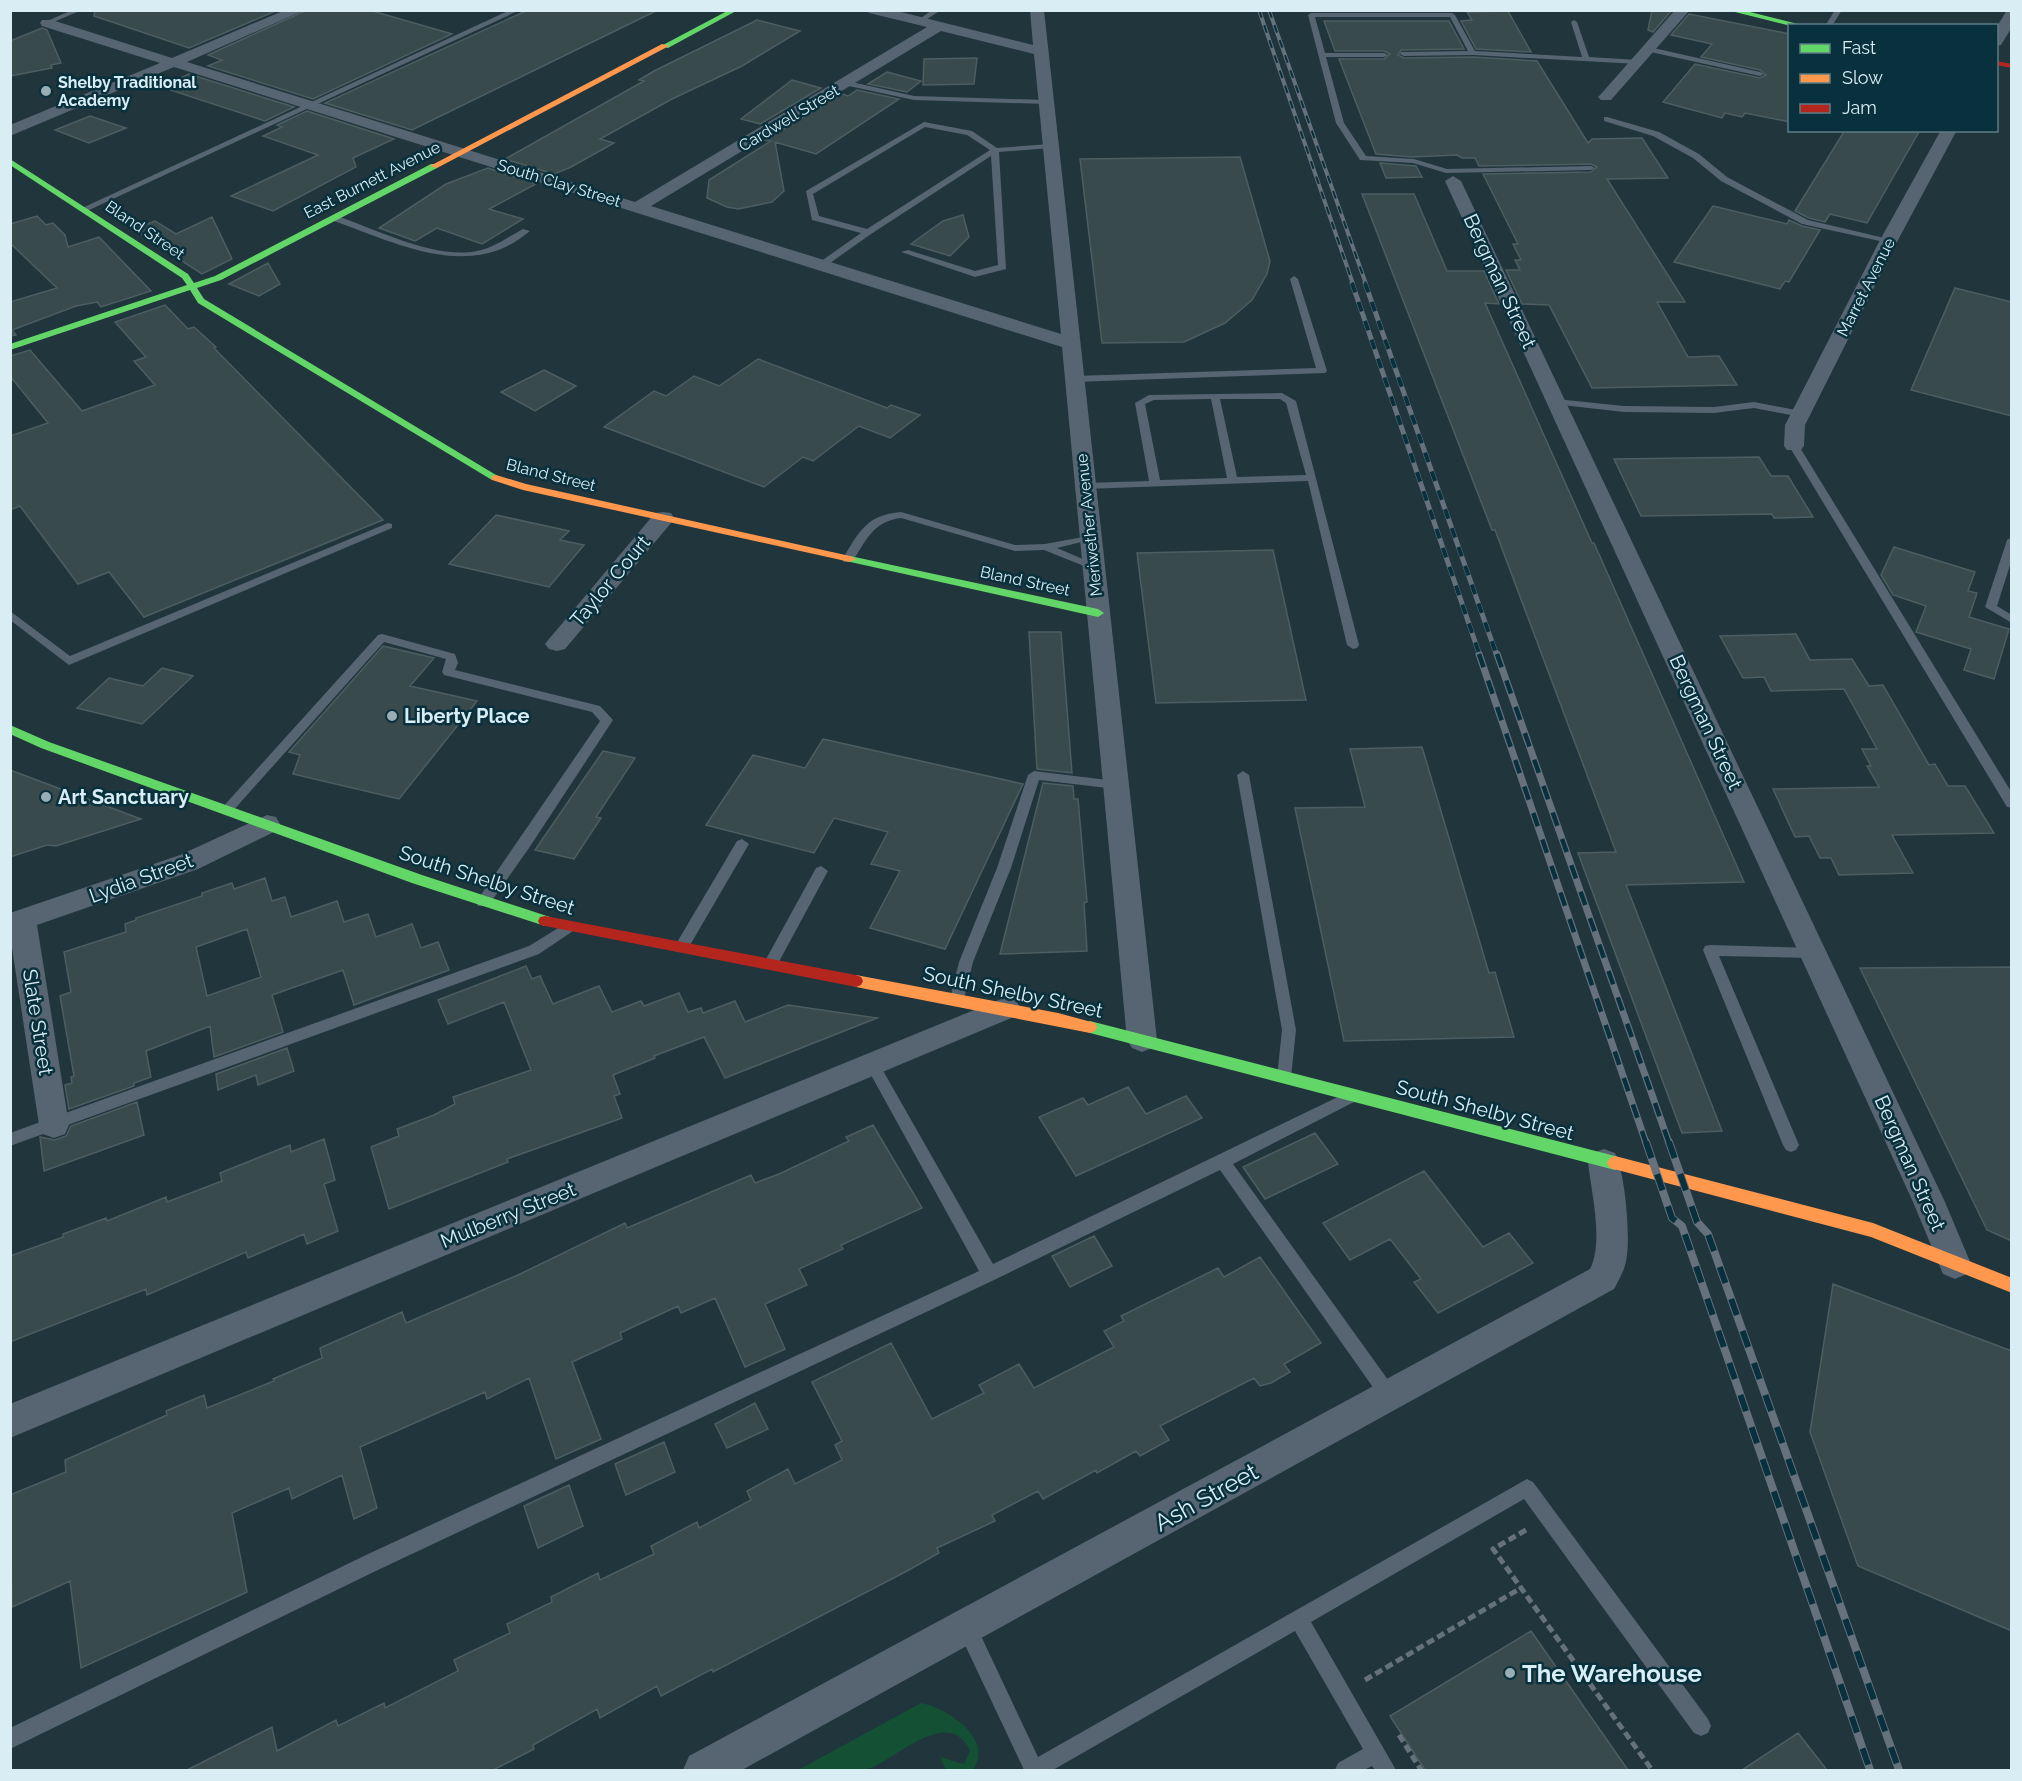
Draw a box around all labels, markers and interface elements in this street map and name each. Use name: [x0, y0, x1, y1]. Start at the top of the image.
legend: [1788, 24, 1998, 132]
text: Fast: [1842, 37, 1876, 58]
text: Slow: [1842, 67, 1883, 88]
place label: Shelby Traditional Academy: [58, 73, 197, 110]
street label: Cardwell Street: [735, 80, 843, 155]
marker: Shelby Traditional Academy: [39, 84, 53, 98]
text: Jam: [1842, 97, 1877, 118]
street label: East Burnett Avenue: [301, 137, 443, 223]
street label: South Clay Street: [495, 155, 624, 211]
street label: Bland Street: [102, 197, 189, 264]
street label: Bergman Street: [1458, 210, 1542, 352]
street label: Marret Avenue: [1833, 235, 1899, 339]
street label: Meriwether Avenue: [1072, 453, 1106, 597]
street label: Bland Street: [504, 455, 598, 495]
street label: Taylor Court: [565, 530, 655, 632]
street label: Bland Street: [978, 562, 1072, 600]
street label: Bergman Street: [1664, 651, 1748, 793]
place label: Liberty Place: [404, 704, 530, 728]
marker: Liberty Place: [385, 709, 399, 723]
place label: Art Sanctuary: [58, 785, 189, 809]
marker: Art Sanctuary: [39, 790, 53, 804]
street label: South Shelby Street: [396, 840, 578, 920]
street label: Lydia Street: [86, 848, 196, 908]
street label: South Shelby Street: [921, 961, 1105, 1023]
street label: Slate Street: [18, 967, 58, 1077]
street label: South Shelby Street: [1393, 1075, 1577, 1145]
street label: Bergman Street: [1869, 1092, 1951, 1235]
street label: Mulberry Street: [437, 1177, 579, 1253]
street label: Ash Street: [1149, 1457, 1263, 1537]
place label: The Warehouse: [1522, 1659, 1702, 1688]
marker: The Warehouse: [1503, 1666, 1517, 1680]

